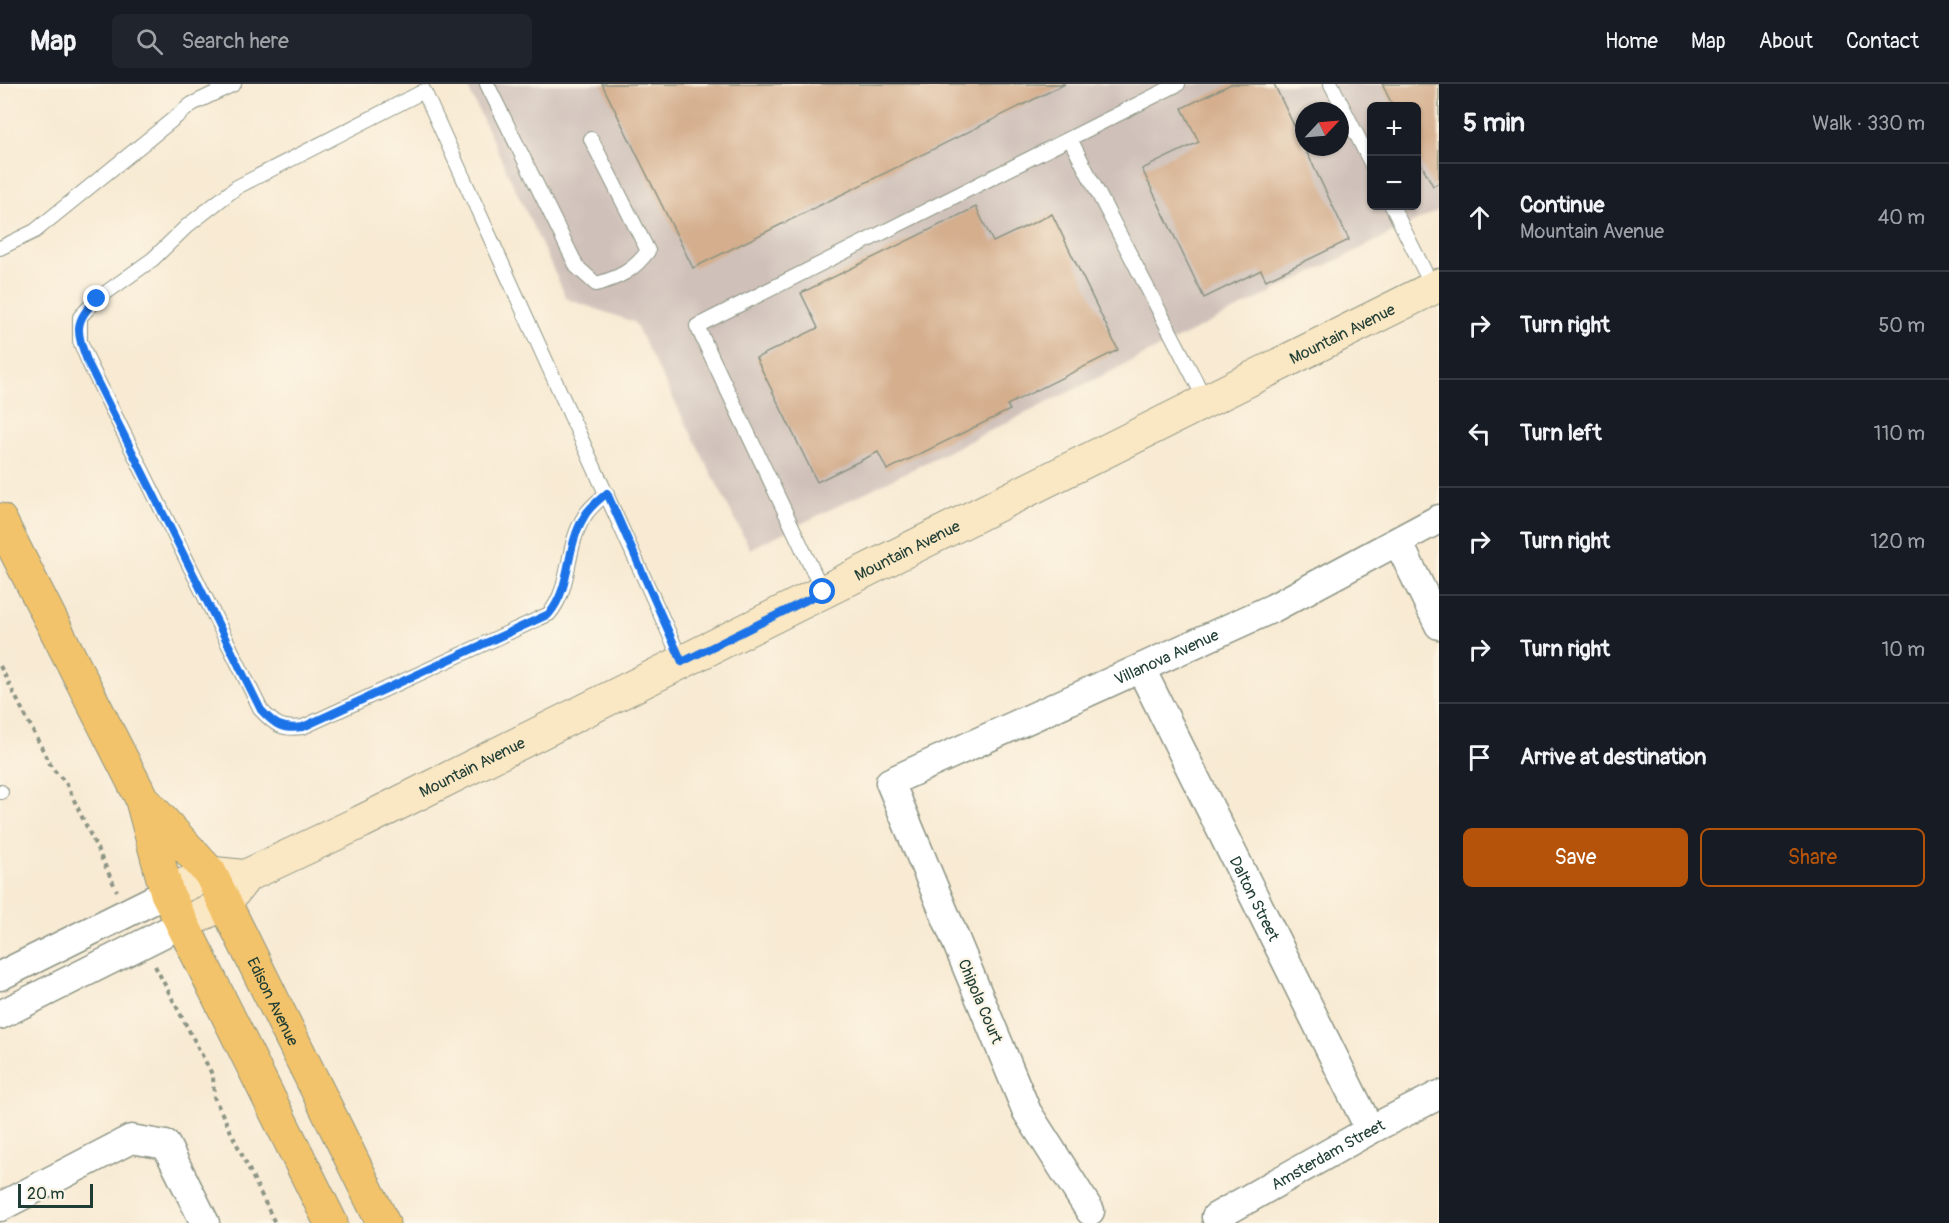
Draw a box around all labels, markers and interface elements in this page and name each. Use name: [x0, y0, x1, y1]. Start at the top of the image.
search box: [112, 14, 532, 68]
text: Map: [30, 24, 76, 59]
icon: search: [133, 25, 166, 58]
text: Search here: [181, 27, 289, 55]
text: Home: [1605, 28, 1658, 55]
text: Map: [1691, 28, 1726, 55]
text: About: [1759, 28, 1813, 55]
text: Contact: [1846, 28, 1919, 55]
north arrow: [1295, 102, 1349, 156]
map controls: [1367, 102, 1421, 210]
button: +: [1367, 102, 1421, 156]
text: 5 min: [1463, 107, 1525, 139]
text: Walk · 330 m: [1812, 111, 1925, 136]
button: −: [1367, 156, 1421, 210]
text: Continue: [1520, 191, 1604, 219]
icon: ahead: [1463, 201, 1496, 234]
text: 40 m: [1878, 205, 1925, 230]
text: Mountain Avenue: [1520, 219, 1664, 244]
route end: [83, 285, 109, 311]
street label: Mountain Avenue: [1286, 300, 1399, 369]
icon: right: [1463, 309, 1496, 342]
text: Turn right: [1520, 311, 1610, 339]
text: 50 m: [1878, 313, 1925, 338]
icon: left: [1463, 417, 1496, 450]
text: Turn left: [1520, 419, 1602, 447]
text: 110 m: [1874, 421, 1925, 446]
street label: Mountain Avenue: [851, 516, 964, 586]
icon: right: [1463, 525, 1496, 558]
text: Turn right: [1520, 527, 1610, 555]
text: 120 m: [1870, 529, 1925, 554]
route start: [809, 578, 835, 604]
street label: Villanova Avenue: [1111, 625, 1222, 690]
icon: right: [1463, 633, 1496, 666]
text: Turn right: [1520, 635, 1610, 663]
text: 10 m: [1881, 637, 1925, 662]
street label: Mountain Avenue: [416, 733, 529, 802]
icon: arrive: [1463, 741, 1496, 774]
text: Arrive at destination: [1520, 743, 1706, 771]
button: Save: [1463, 828, 1688, 887]
button: Share: [1700, 828, 1925, 887]
street label: Dalton Street: [1225, 853, 1284, 945]
street label: Edison Avenue: [242, 954, 303, 1050]
street label: Chipola Court: [953, 956, 1007, 1047]
street label: Amsterdam Street: [1268, 1115, 1389, 1195]
scale bar: [18, 1181, 93, 1208]
text: 20 m: [27, 1184, 65, 1204]

